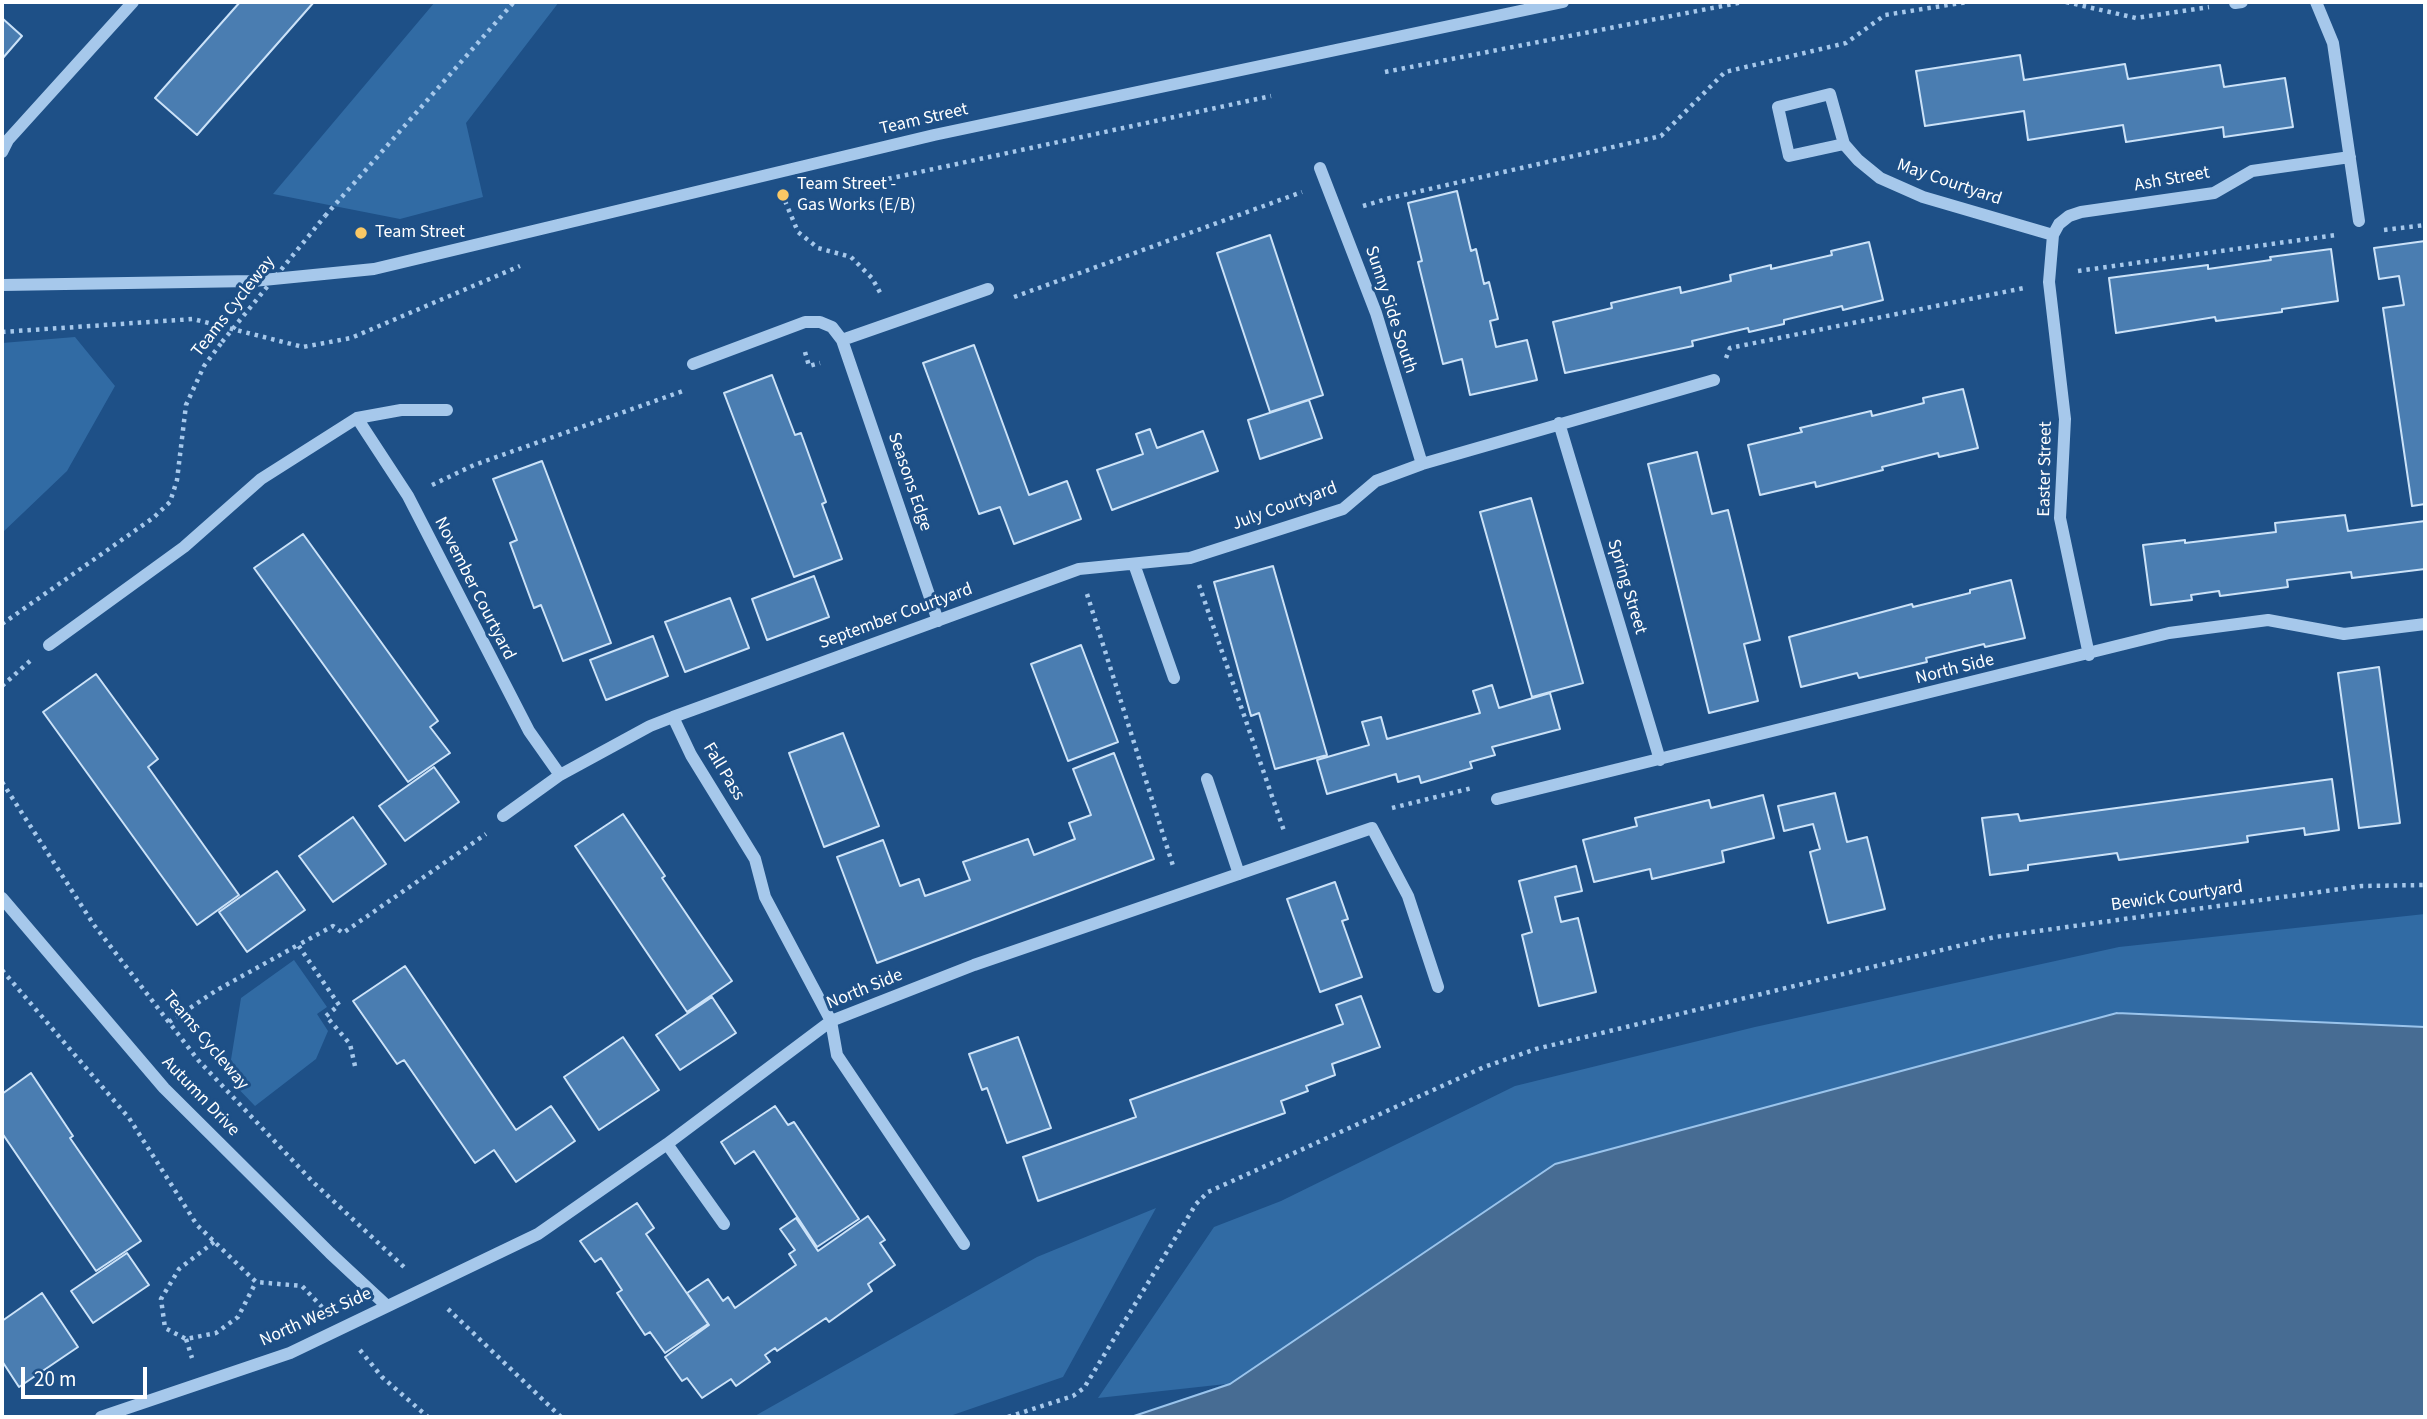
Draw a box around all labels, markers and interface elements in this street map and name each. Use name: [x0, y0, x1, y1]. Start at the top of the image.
street label: Team Street: [878, 99, 970, 141]
street label: May Courtyard: [1894, 155, 2004, 211]
street label: Ash Street: [2133, 163, 2211, 197]
place label: Team Street - Gas Works (E/B): [797, 174, 916, 216]
marker: Team Street - Gas Works (E/B): [775, 187, 791, 203]
place label: Team Street: [375, 222, 465, 244]
marker: Team Street: [353, 225, 369, 241]
street label: Sunny Side South: [1359, 244, 1421, 376]
street label: Teams Cycleway: [188, 252, 280, 362]
street label: Easter Street: [2034, 421, 2058, 517]
street label: Seasons Edge: [882, 430, 936, 534]
street label: July Courtyard: [1229, 478, 1341, 536]
street label: November Courtyard: [429, 514, 519, 664]
street label: Spring Street: [1601, 537, 1651, 637]
street label: September Courtyard: [816, 579, 976, 655]
street label: North Side: [1914, 650, 1996, 690]
street label: Fall Pass: [697, 739, 749, 805]
street label: Bewick Courtyard: [2110, 877, 2244, 917]
street label: North Side: [824, 965, 906, 1015]
street label: Teams Cycleway: [157, 987, 253, 1095]
street label: Autumn Drive: [157, 1053, 243, 1141]
street label: North West Side: [257, 1284, 375, 1352]
scale bar: [24, 1352, 150, 1396]
text: 20 m: [34, 1364, 76, 1394]

